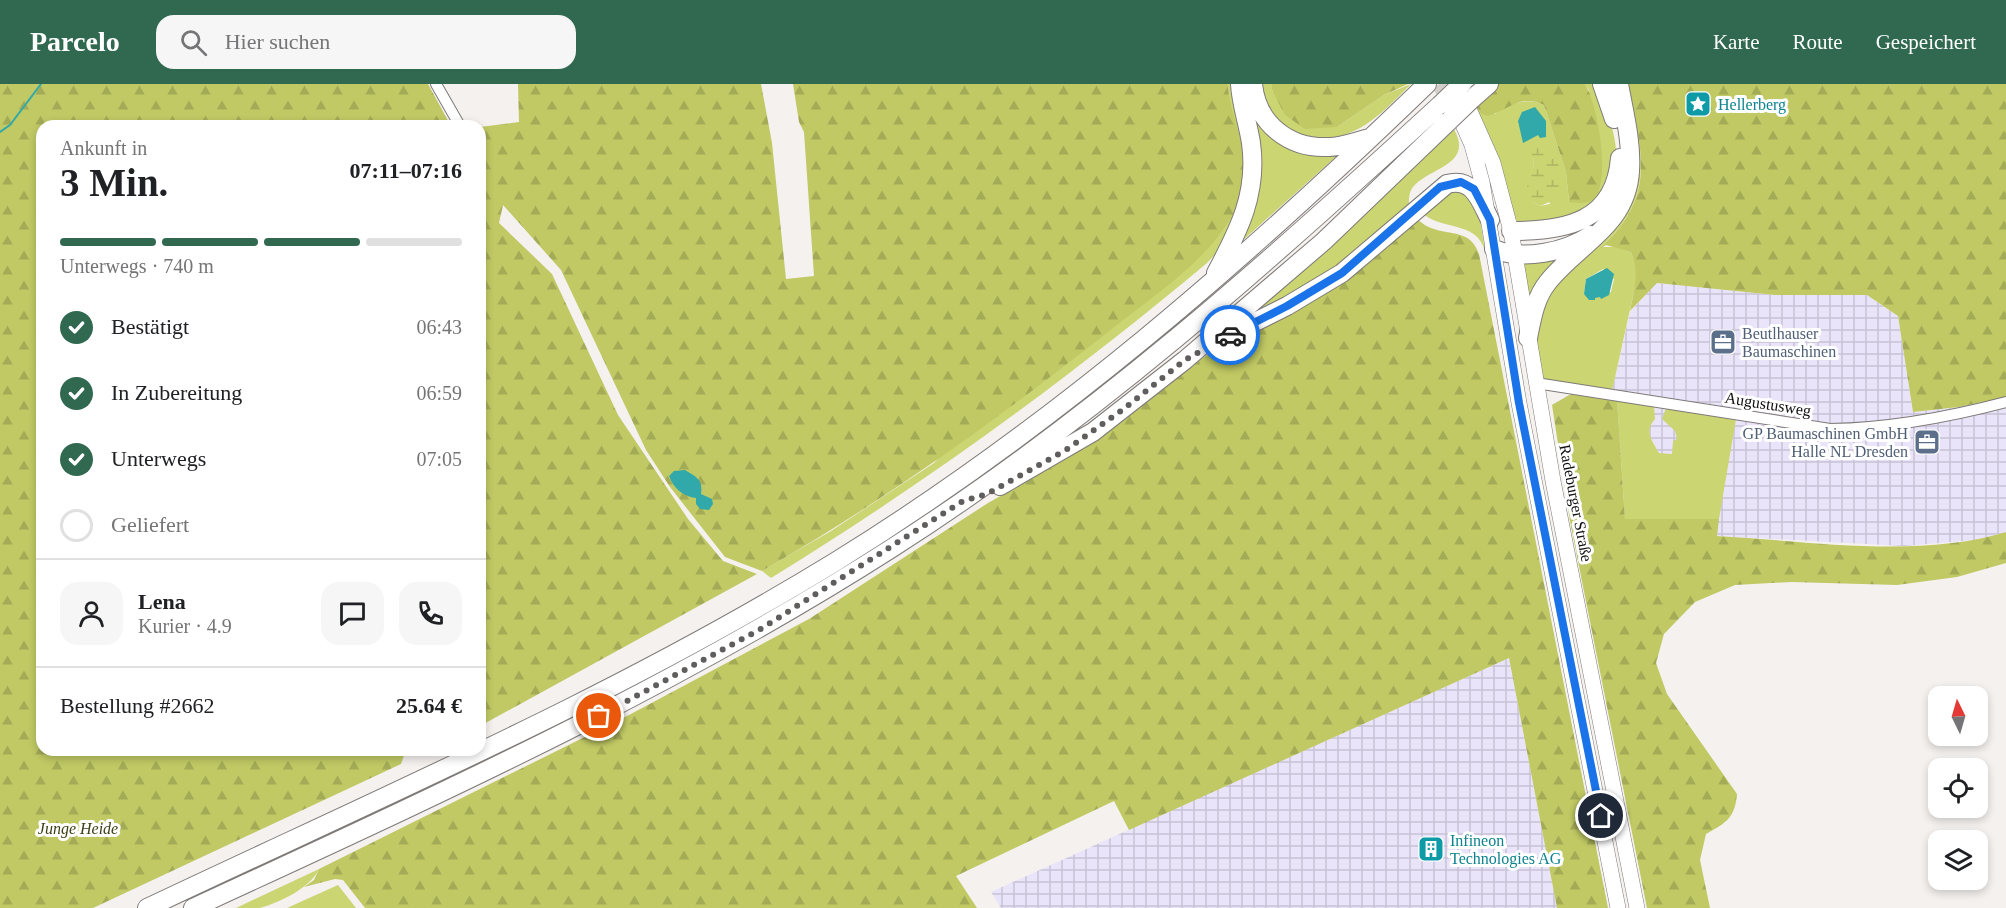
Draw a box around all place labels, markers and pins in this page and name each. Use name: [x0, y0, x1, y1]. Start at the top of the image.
place icon: Hellerberg: [1683, 89, 1713, 119]
place label: Hellerberg: [1718, 96, 1786, 114]
place label: Beutlhauser Baumaschinen: [1742, 325, 1836, 360]
office icon: Beutlhauser Baumaschinen: [1708, 327, 1738, 357]
place label: GP Baumaschinen GmbH Halle NL Dresden: [1742, 425, 1908, 460]
office icon: GP Baumaschinen GmbH Halle NL Dresden: [1912, 427, 1942, 457]
pin: [573, 690, 624, 741]
pin: [1575, 790, 1626, 841]
place label: Infineon Technologies AG: [1450, 832, 1562, 868]
building icon: Infineon Technologies AG: [1416, 834, 1446, 864]

